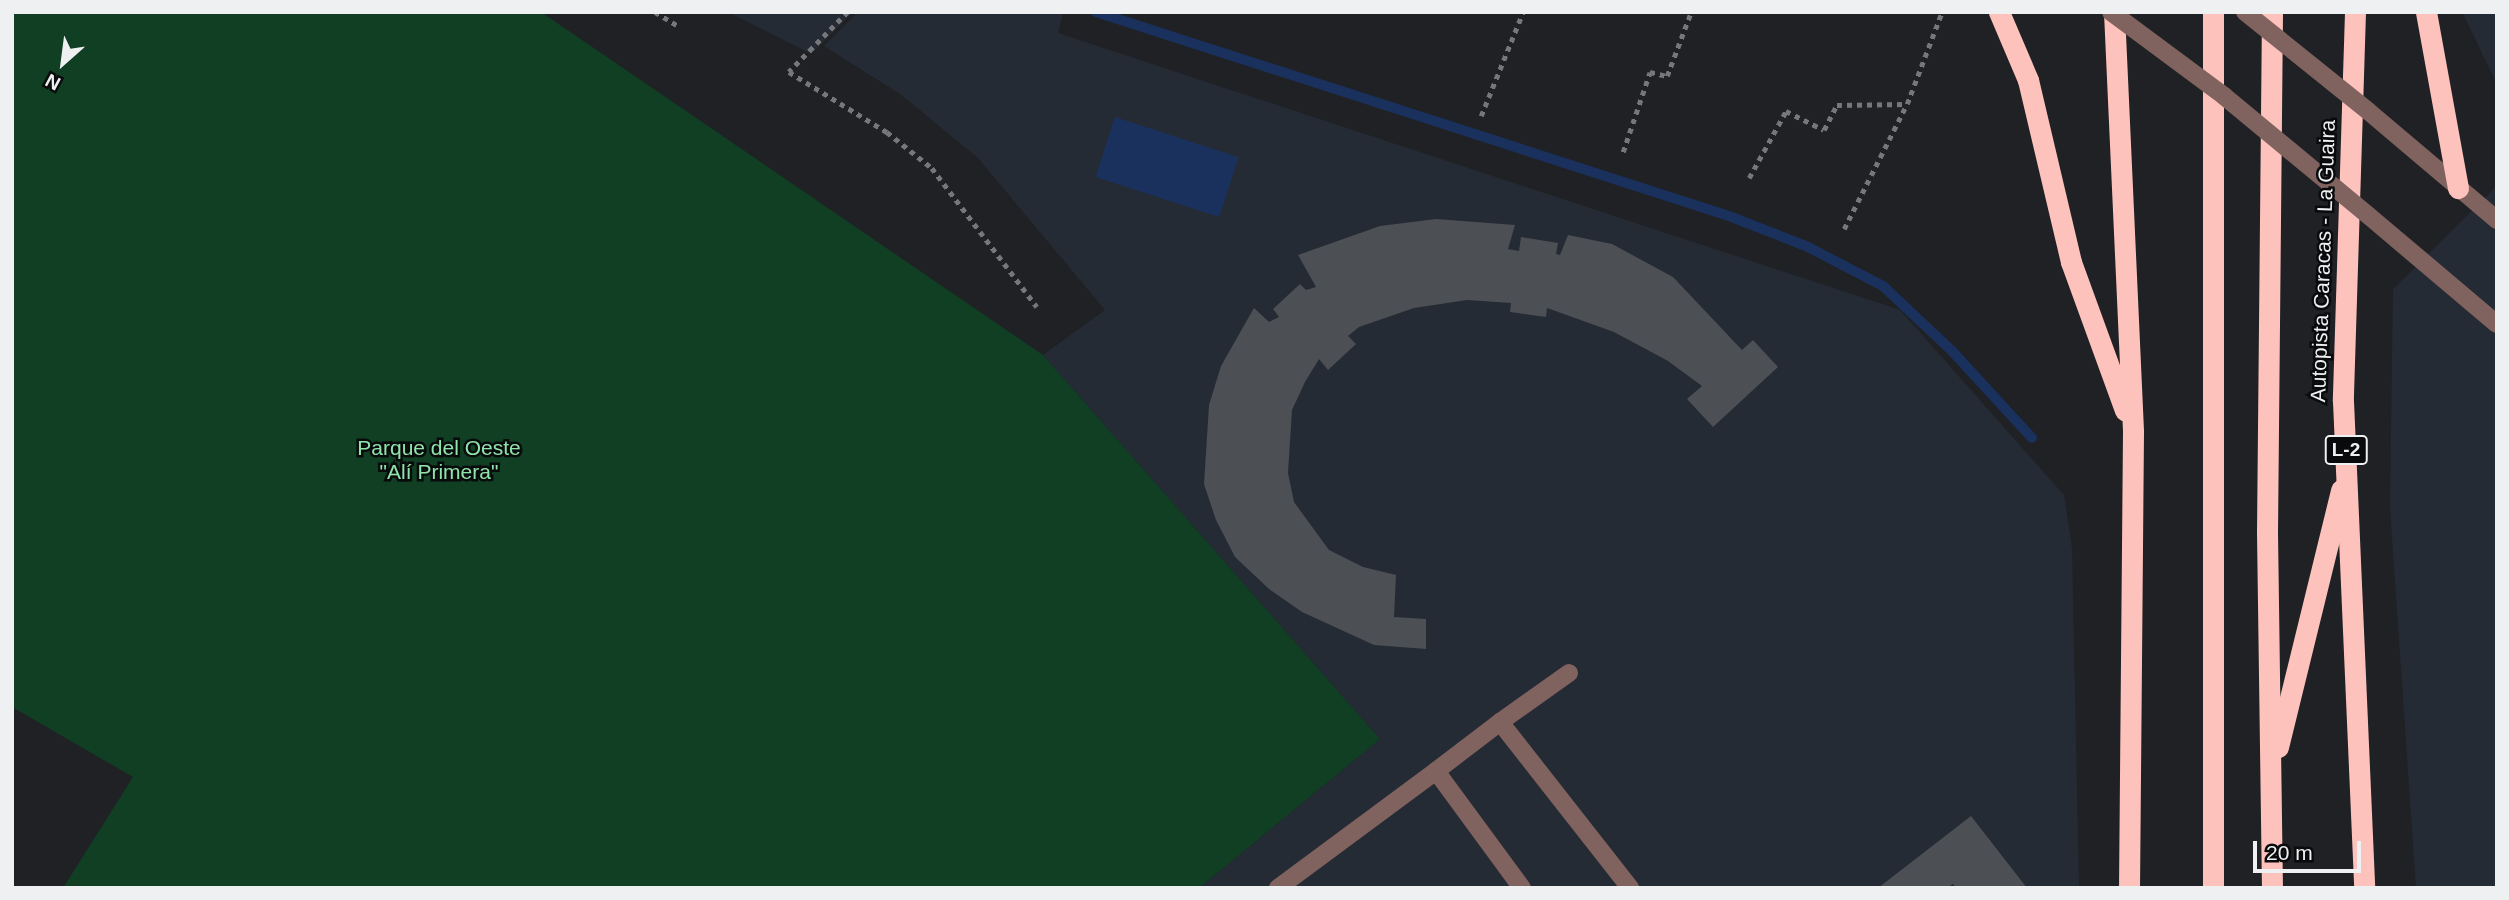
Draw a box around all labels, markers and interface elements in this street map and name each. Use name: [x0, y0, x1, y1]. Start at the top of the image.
north arrow: [28, 28, 98, 98]
text: N: [42, 69, 64, 94]
street label: Autopista Caracas - La Guaira: [2305, 119, 2341, 403]
park label: Parque del Oeste "Alí Primera": [357, 435, 521, 485]
road number: L-2: [2323, 435, 2369, 466]
scale bar: [2257, 827, 2366, 871]
text: 20 m: [2266, 841, 2313, 864]

